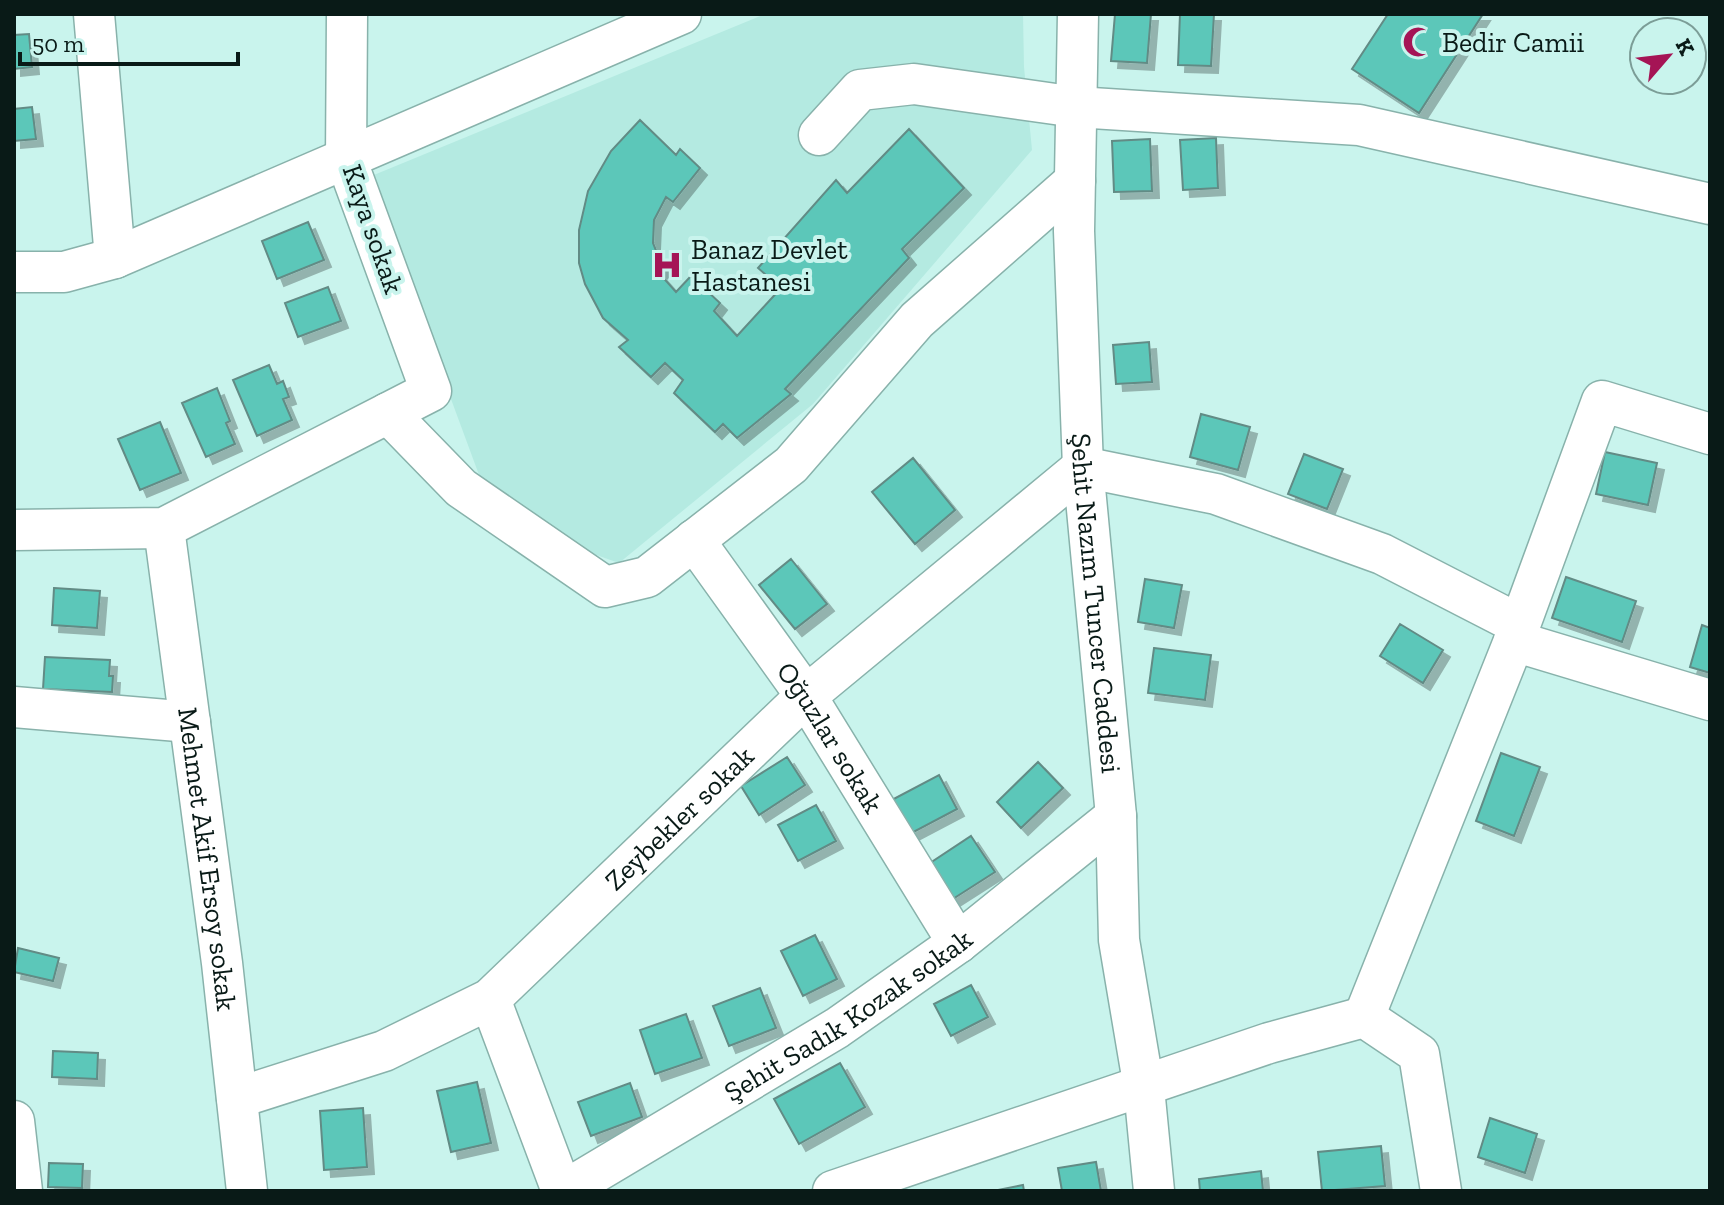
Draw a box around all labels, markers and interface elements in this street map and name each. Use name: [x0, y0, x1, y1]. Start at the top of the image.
scale bar: [20, 16, 238, 66]
north arrow: [1628, 16, 1708, 96]
mosque icon: Bedir Camii: [1401, 25, 1435, 59]
place label: Bedir Camii: [1442, 26, 1585, 59]
text: 50 m: [32, 29, 85, 58]
text: K: [1670, 34, 1701, 60]
street label: Kaya sokak: [336, 160, 411, 298]
place label: Banaz Devlet Hastanesi: [691, 233, 848, 298]
hospital icon: Banaz Devlet Hastanesi: [650, 248, 684, 282]
street label: Şehit Nazım Tuncer Caddesi: [1065, 432, 1128, 775]
street label: Oğuzlar sokak: [770, 655, 891, 819]
street label: Mehmet Akif Ersoy sokak: [172, 705, 244, 1013]
street label: Zeybekler sokak: [598, 739, 760, 897]
street label: Şehit Sadık Kozak sokak: [718, 922, 979, 1108]

